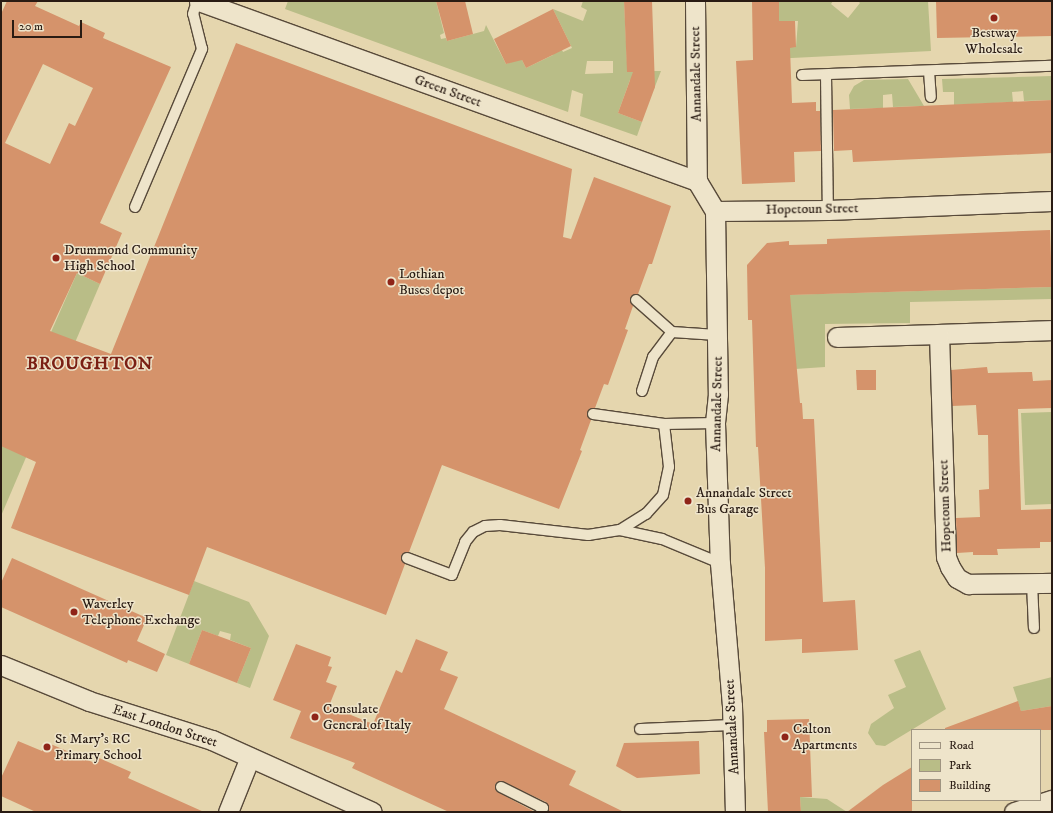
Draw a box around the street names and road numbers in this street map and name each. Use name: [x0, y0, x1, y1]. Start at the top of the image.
street label: Annandale Street: [687, 26, 705, 122]
street label: Green Street: [412, 71, 484, 111]
street label: Hopetoun Street: [766, 200, 858, 218]
street label: Annandale Street: [708, 356, 726, 452]
street label: Hopetoun Street: [935, 459, 955, 553]
street label: Annandale Street: [721, 679, 743, 775]
street label: East London Street: [110, 701, 220, 751]

